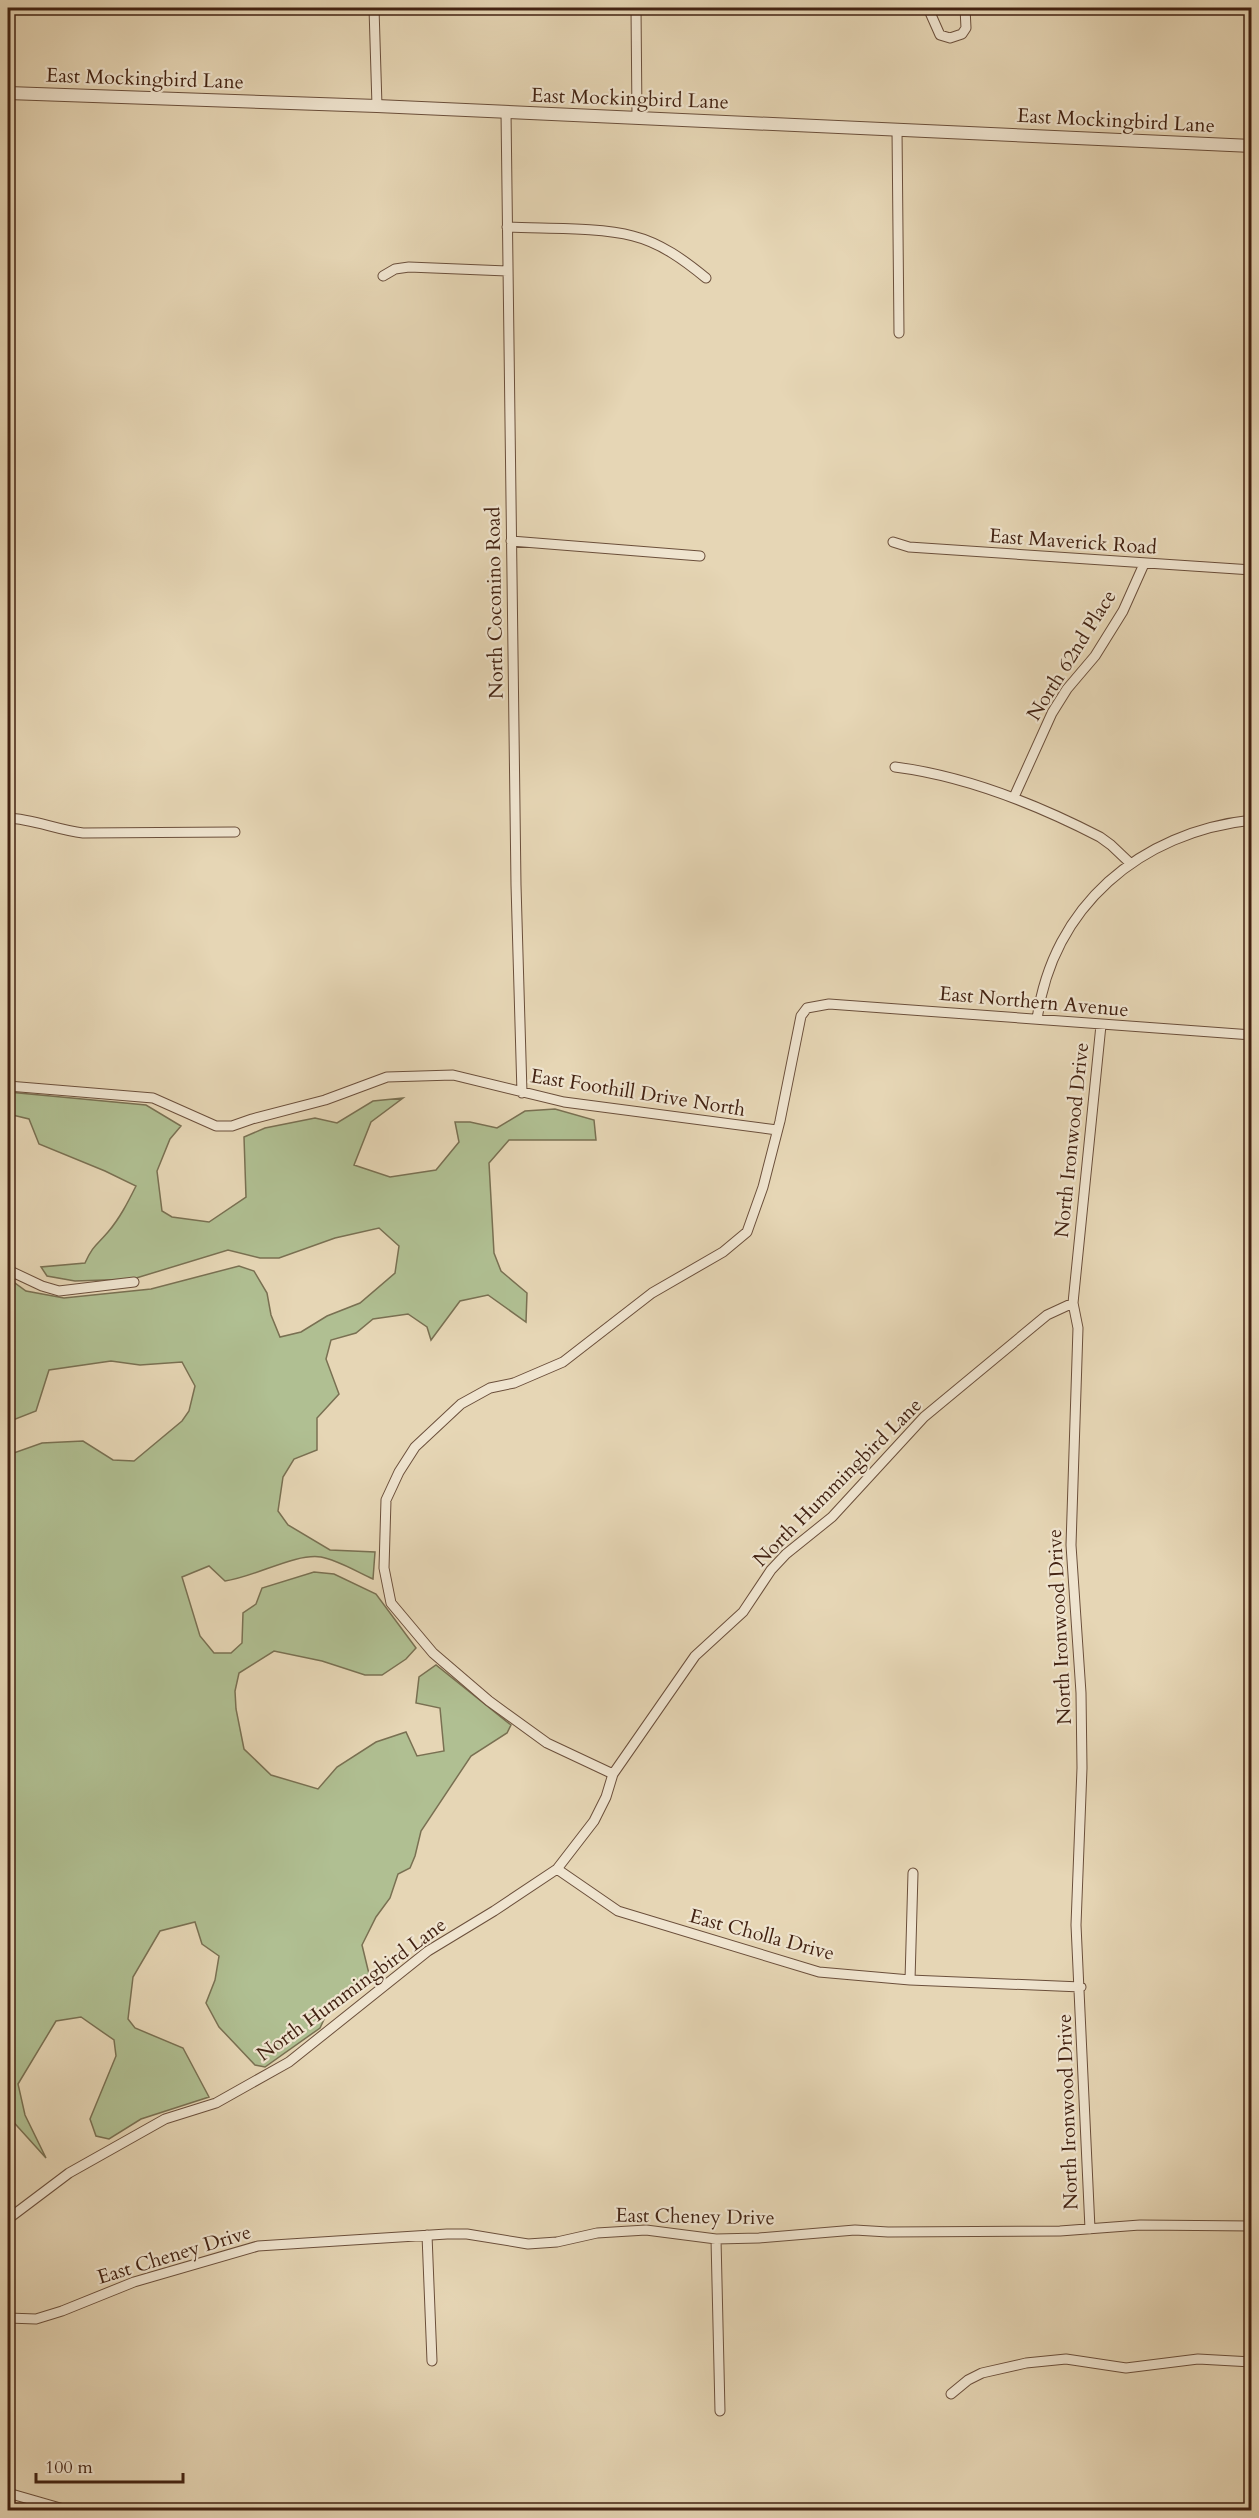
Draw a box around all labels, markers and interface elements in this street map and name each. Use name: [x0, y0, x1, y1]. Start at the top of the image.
street label: East Mockingbird Lane: [46, 62, 244, 95]
street label: East Mockingbird Lane: [531, 82, 729, 115]
street label: East Mockingbird Lane: [1016, 102, 1215, 139]
street label: North Coconino Road: [479, 506, 510, 699]
street label: East Maverick Road: [988, 522, 1158, 561]
street label: North 62nd Place: [1020, 585, 1122, 726]
street label: East Northern Avenue: [938, 980, 1130, 1023]
street label: North Ironwood Drive: [1048, 1041, 1095, 1239]
street label: East Foothill Drive North: [529, 1062, 747, 1123]
street label: North Hummingbird Lane: [747, 1392, 928, 1573]
street label: North Ironwood Drive: [1041, 1528, 1078, 1726]
street label: East Cholla Drive: [686, 1902, 837, 1967]
street label: North Hummingbird Lane: [251, 1911, 452, 2067]
street label: North Ironwood Drive: [1051, 2013, 1084, 2210]
street label: East Cheney Drive: [615, 2202, 775, 2231]
street label: East Cheney Drive: [94, 2218, 254, 2291]
scale bar: [36, 2446, 183, 2484]
text: 100 m: [45, 2455, 93, 2480]

